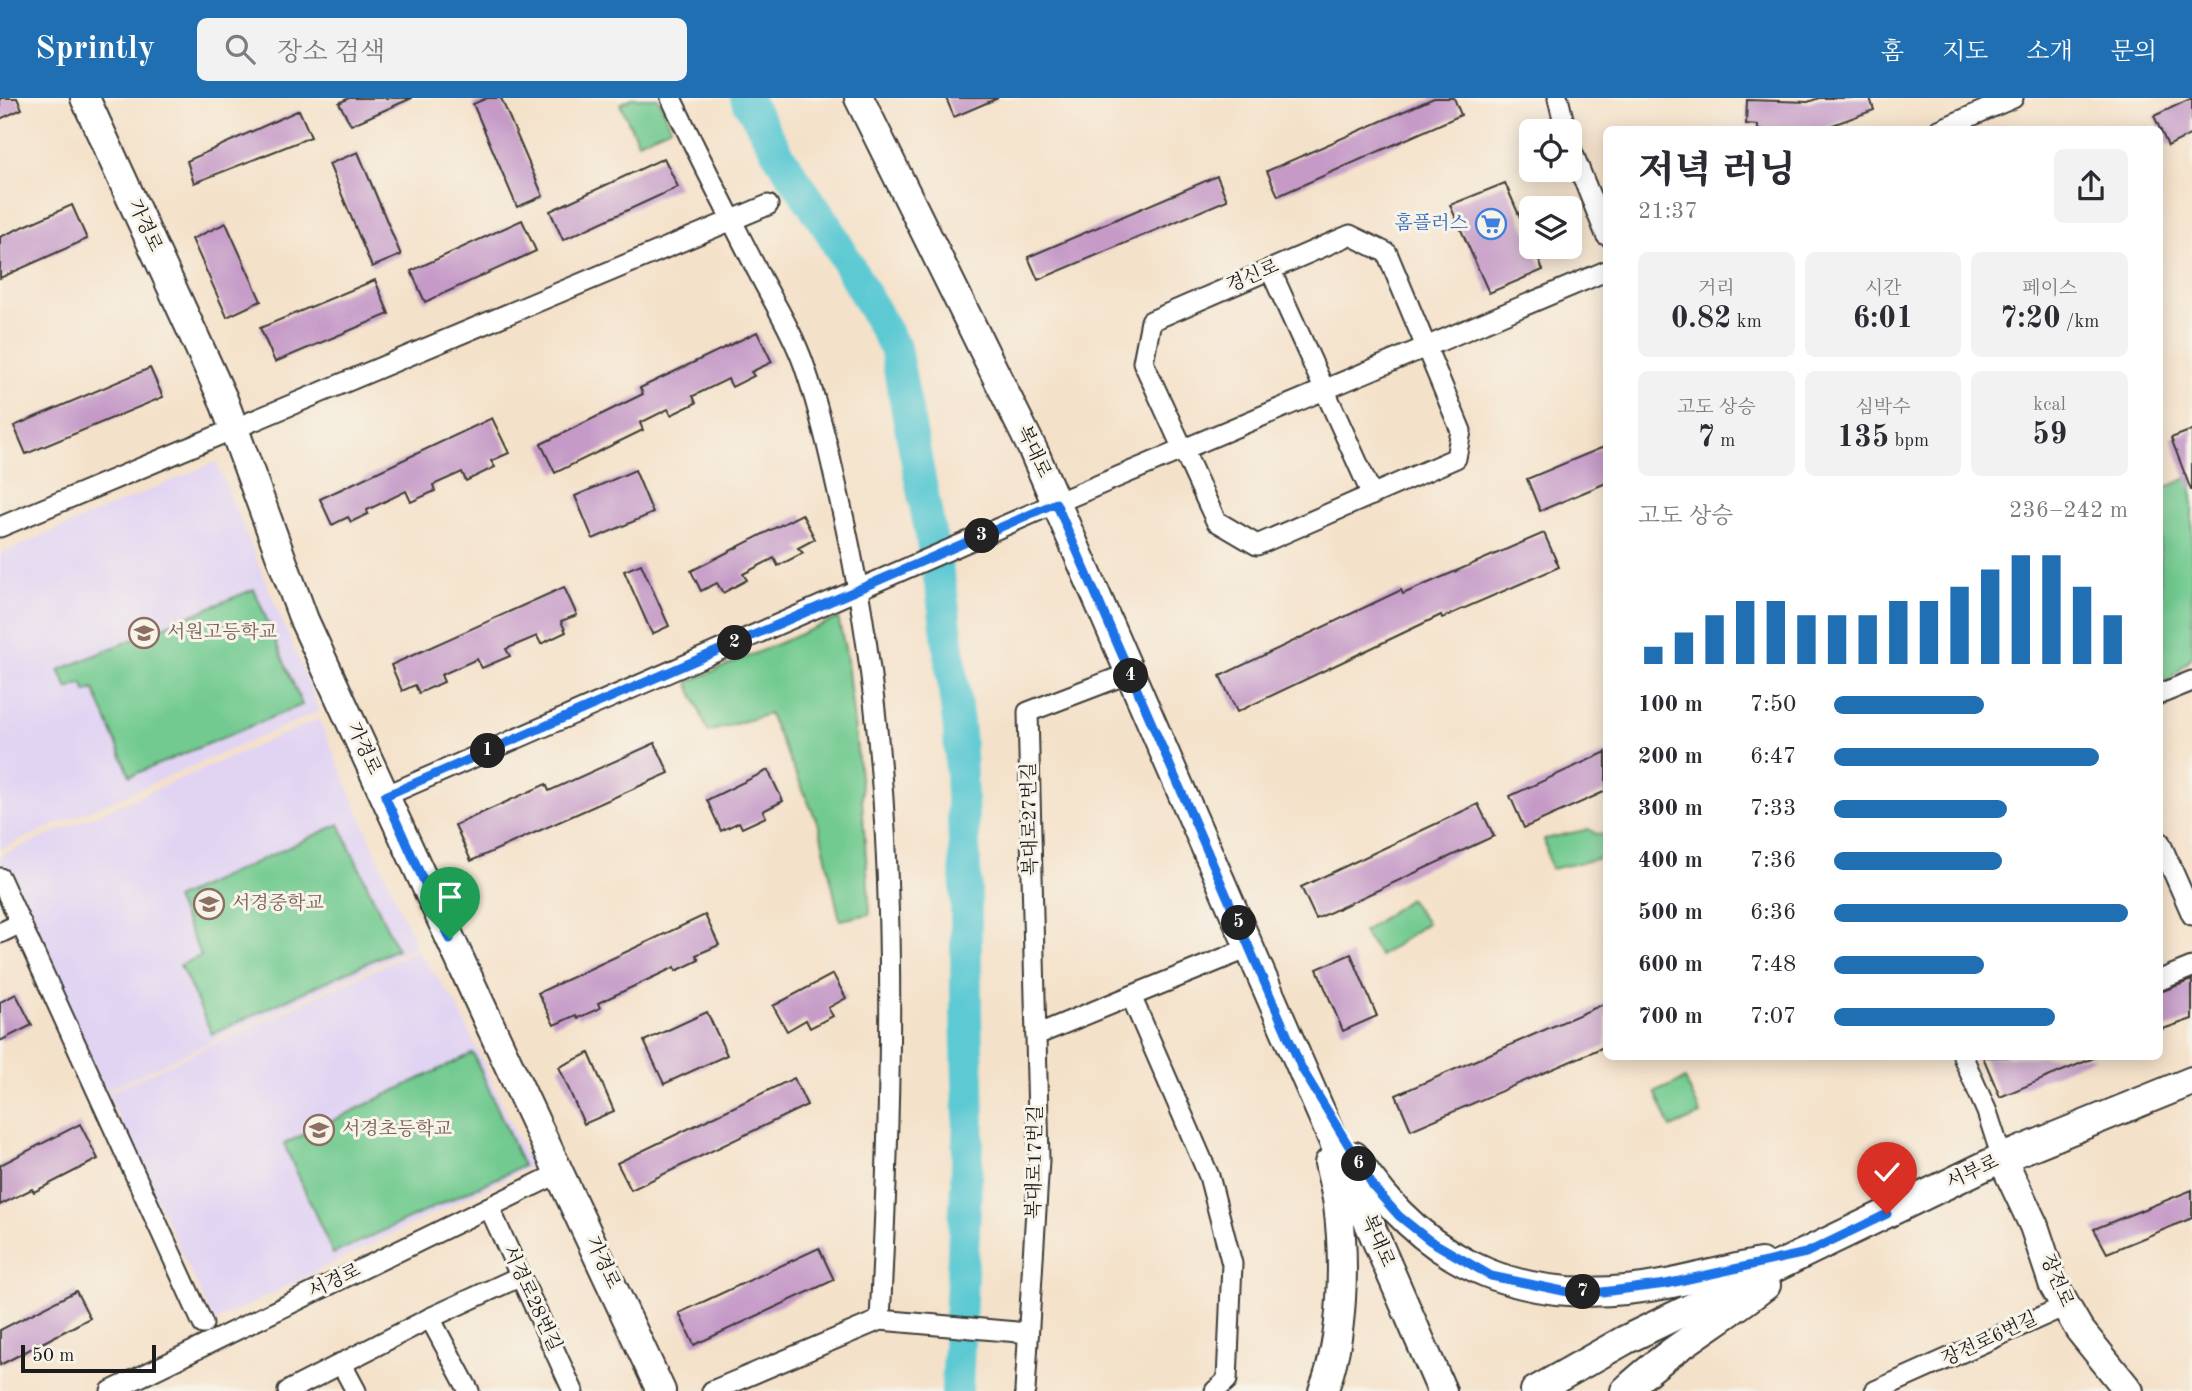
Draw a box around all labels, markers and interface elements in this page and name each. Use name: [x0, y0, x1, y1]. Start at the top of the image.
search box: [197, 18, 687, 81]
icon: search: [221, 30, 259, 68]
text: Sprintly: [35, 33, 155, 66]
text: 장소 검색: [277, 40, 385, 66]
text: 홈: [1881, 41, 1904, 65]
text: 지도: [1942, 41, 1988, 65]
text: 소개: [2026, 41, 2073, 65]
text: 문의: [2111, 41, 2157, 65]
map controls: [1519, 119, 1582, 259]
button: locate: [1519, 119, 1582, 182]
button: share: [2054, 149, 2128, 223]
text: 저녁 러닝: [1638, 153, 1795, 191]
street label: 가경로: [124, 196, 166, 255]
button: layers: [1519, 196, 1582, 259]
text: 21:37: [1638, 200, 1698, 223]
supermarket icon: 홈플러스: [1474, 207, 1508, 241]
place label: 홈플러스: [1395, 212, 1468, 234]
street label: 경신로: [1223, 256, 1282, 297]
text: 거리: [1698, 280, 1735, 299]
text: 시간: [1865, 280, 1901, 299]
text: 페이스: [2022, 280, 2077, 299]
text: 0.82: [1671, 304, 1731, 334]
text: 6:01: [1853, 304, 1913, 334]
text: 7:20: [2000, 304, 2061, 334]
text: km: [1731, 313, 1762, 332]
text: /km: [2061, 313, 2099, 332]
text: kcal: [2033, 396, 2066, 415]
text: 고도 상승: [1677, 399, 1756, 418]
text: 심박수: [1855, 399, 1911, 418]
text: 59: [2032, 420, 2067, 450]
street label: 복대로: [1013, 422, 1056, 481]
text: 7: [1697, 423, 1715, 453]
text: 135: [1837, 423, 1889, 453]
text: m: [1715, 432, 1735, 451]
text: bpm: [1889, 432, 1929, 451]
text: 236–242 m: [2009, 499, 2128, 522]
text: 고도 상승: [1638, 505, 1733, 528]
pin: 3: [964, 518, 1000, 554]
text: 3: [976, 526, 987, 545]
school or university icon: 서원고등학교: [127, 616, 161, 650]
place label: 서원고등학교: [167, 622, 277, 643]
pin: 2: [718, 626, 752, 660]
text: 2: [729, 633, 740, 652]
pin: 4: [1114, 658, 1148, 694]
text: 4: [1125, 666, 1136, 685]
text: 100 m: [1638, 693, 1703, 716]
text: 7:50: [1750, 693, 1796, 716]
street label: 가경로: [343, 719, 385, 778]
pin: 1: [470, 734, 505, 768]
text: 1: [482, 741, 493, 760]
text: 200 m: [1638, 745, 1703, 768]
text: 6:47: [1750, 745, 1796, 768]
street label: 복대로27번길: [1018, 762, 1041, 876]
text: 300 m: [1638, 797, 1703, 820]
text: 7:33: [1750, 797, 1796, 820]
text: 400 m: [1638, 849, 1703, 872]
text: 7:36: [1750, 849, 1796, 872]
pin: [420, 867, 480, 939]
icon: arrive: [431, 878, 469, 916]
school or university icon: 서경중학교: [192, 887, 226, 921]
place label: 서경중학교: [232, 893, 324, 914]
text: 500 m: [1638, 901, 1703, 924]
text: 6:36: [1750, 901, 1796, 924]
pin: 5: [1222, 906, 1256, 940]
text: 5: [1233, 913, 1244, 932]
text: 600 m: [1638, 953, 1703, 976]
text: 7:48: [1750, 953, 1796, 976]
text: 700 m: [1638, 1005, 1703, 1028]
text: 7:07: [1750, 1005, 1796, 1028]
street label: 복대로17번길: [1023, 1105, 1046, 1219]
school or university icon: 서경초등학교: [302, 1113, 336, 1147]
place label: 서경초등학교: [342, 1119, 452, 1140]
pin: [1857, 1142, 1917, 1214]
pin: 6: [1342, 1146, 1376, 1182]
street label: 서부로: [1943, 1151, 2002, 1193]
icon: check: [1868, 1153, 1906, 1191]
text: 6: [1353, 1154, 1364, 1173]
street label: 복대로: [1357, 1211, 1399, 1270]
street label: 가경로: [582, 1233, 624, 1292]
street label: 서경로28번길: [498, 1243, 565, 1355]
street label: 장전로: [2036, 1251, 2077, 1310]
street label: 서경로: [305, 1260, 364, 1303]
pin: 7: [1566, 1274, 1600, 1310]
text: 7: [1577, 1282, 1588, 1301]
street label: 장전로6번길: [1939, 1308, 2041, 1370]
scale bar: [21, 1342, 156, 1374]
text: 50 m: [32, 1347, 74, 1366]

